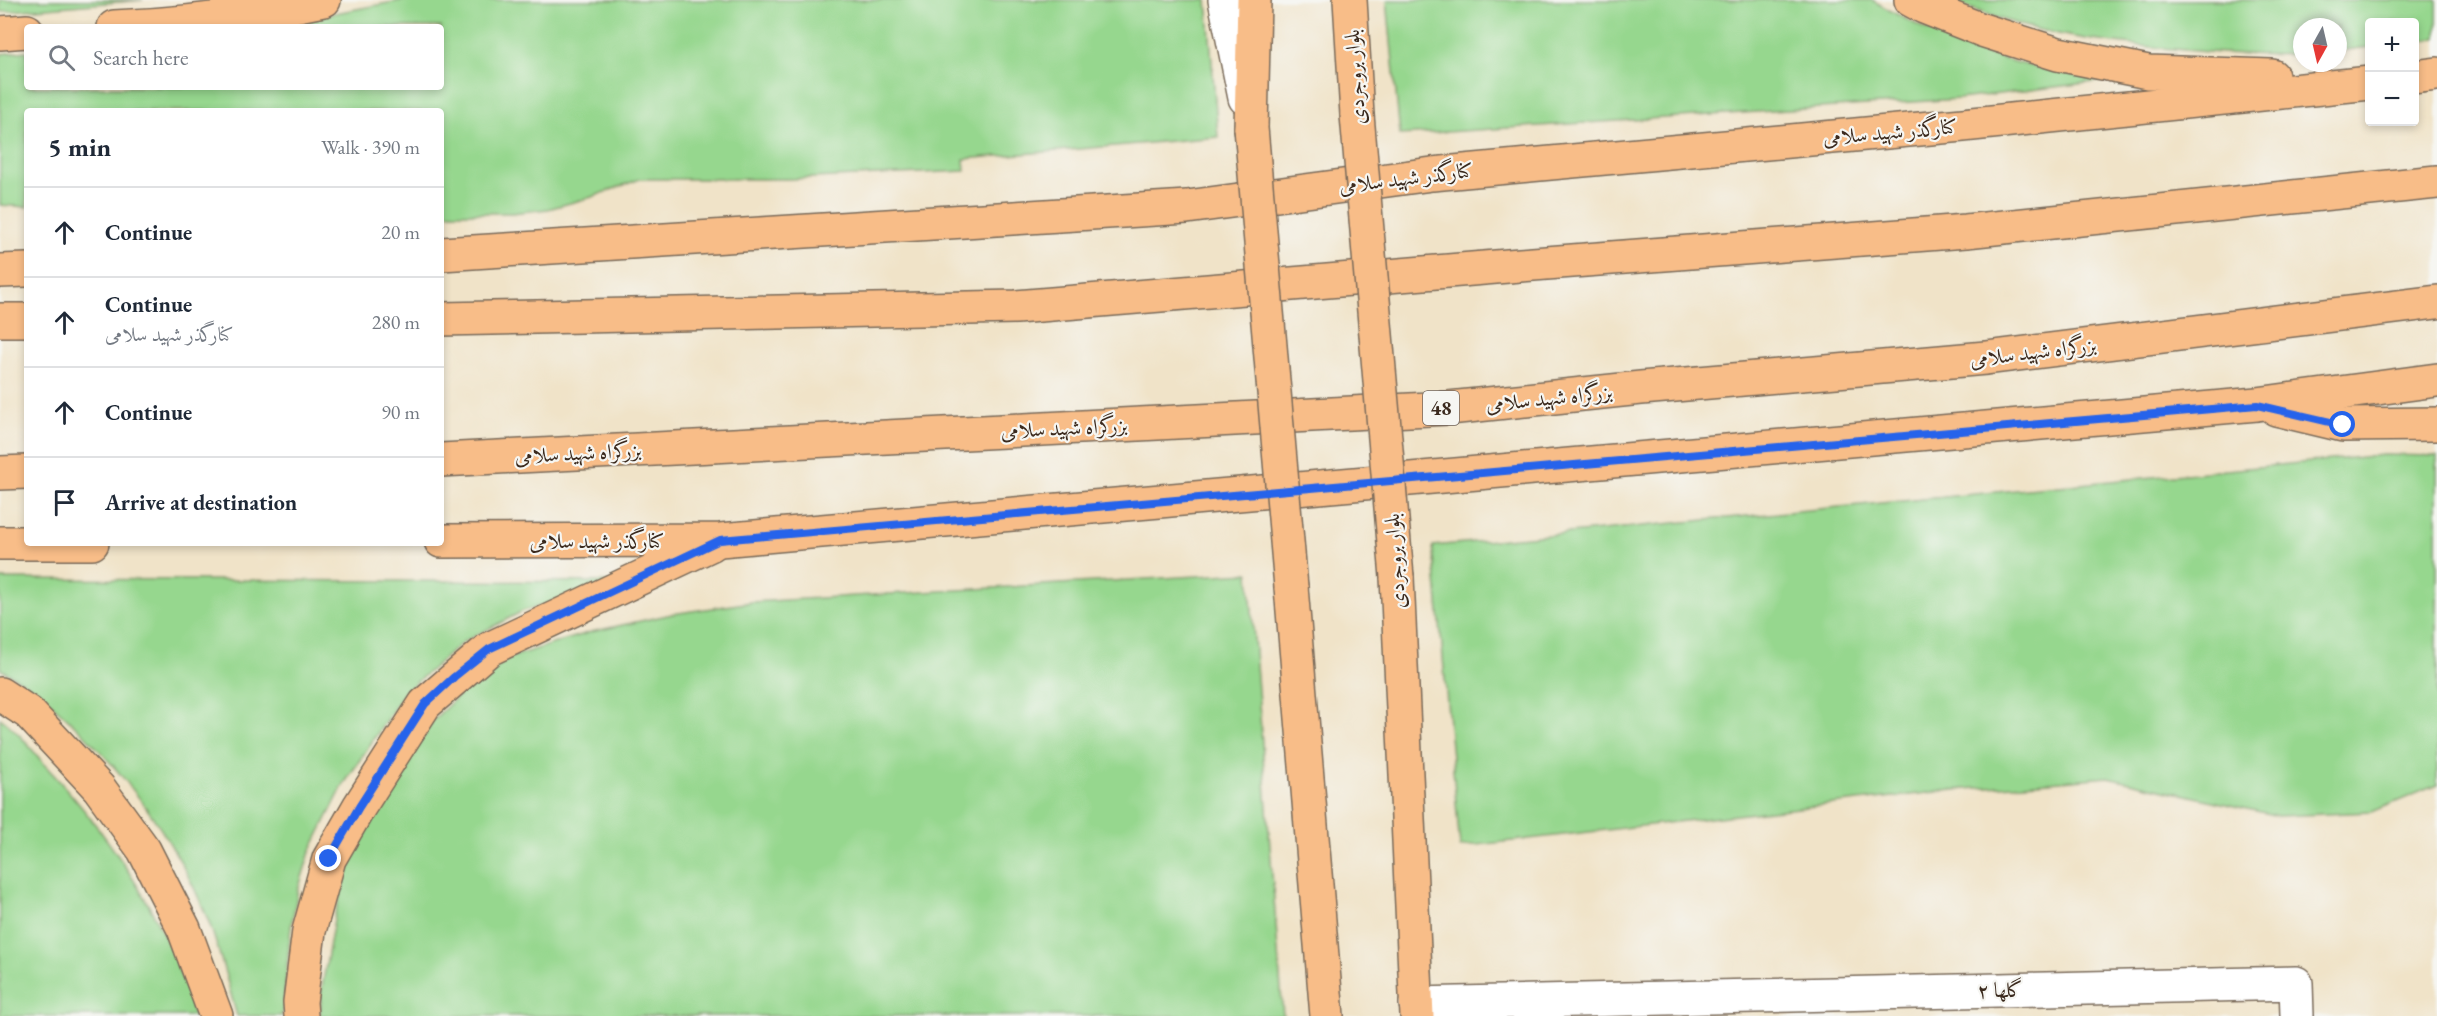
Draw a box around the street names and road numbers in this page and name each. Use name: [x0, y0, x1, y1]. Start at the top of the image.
street label: بلوار بروجردی: [1338, 28, 1371, 126]
street label: کنارگذر شهید سلامی: [1822, 111, 1958, 152]
street label: کنارگذر شهید سلامی: [1337, 155, 1475, 200]
street label: بزرگراه شهید سلامی: [1968, 330, 2098, 374]
street label: بزرگراه شهید سلامی: [1484, 377, 1614, 419]
road number: 48: [1423, 391, 1459, 425]
street label: بزرگراه شهید سلامی: [1000, 411, 1128, 445]
street label: بزرگراه شهید سلامی: [514, 436, 642, 470]
street label: بلوار بروجردی: [1378, 512, 1411, 610]
street label: کنارگذر شهید سلامی: [530, 526, 664, 555]
street label: گلها ۲: [1977, 976, 2023, 1003]

